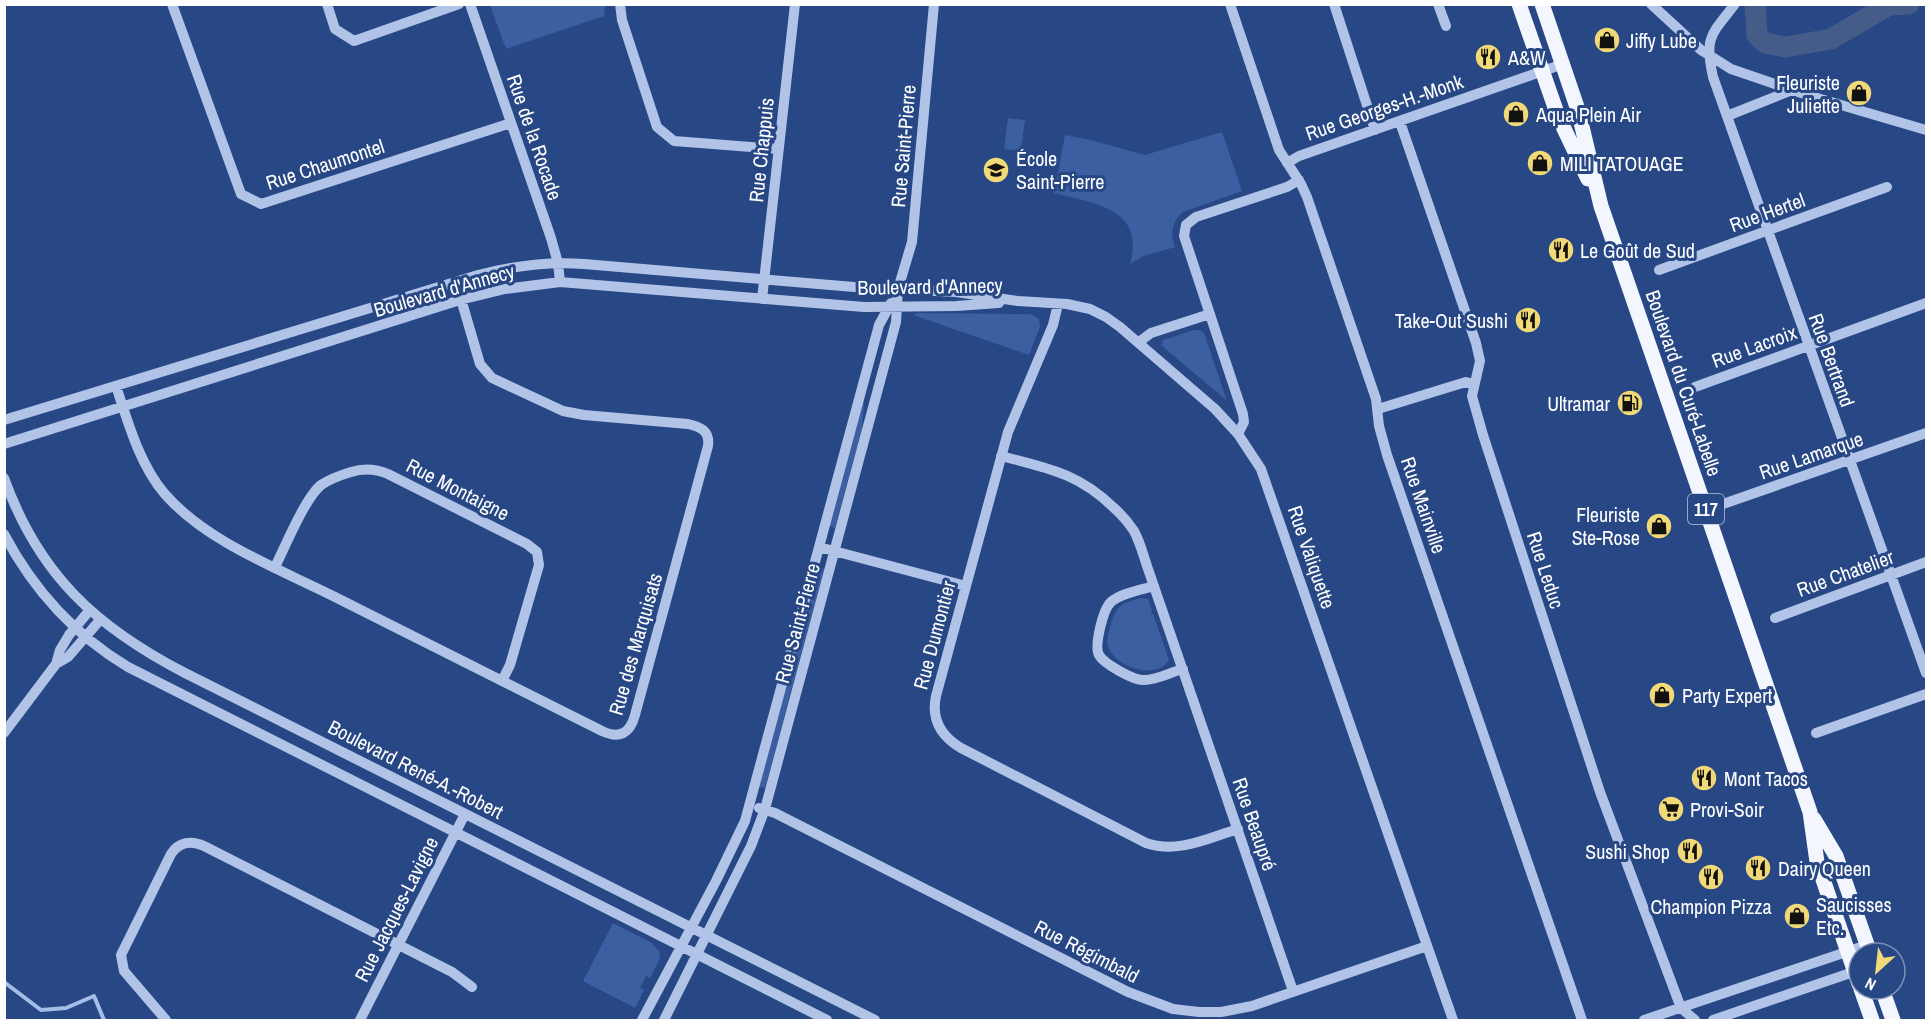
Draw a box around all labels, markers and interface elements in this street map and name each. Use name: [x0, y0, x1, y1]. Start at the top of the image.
shop icon: Jiffy Lube: [1592, 25, 1622, 55]
place label: Jiffy Lube: [1626, 27, 1697, 54]
restaurant icon: A&W: [1473, 42, 1503, 72]
place label: A&W: [1507, 44, 1546, 71]
street label: Rue Georges-H.-Monk: [1302, 67, 1467, 147]
place label: Fleuriste Juliette: [1776, 69, 1840, 119]
street label: Rue de la Rocade: [501, 71, 569, 203]
shop icon: Fleuriste Juliette: [1844, 78, 1874, 108]
street label: Rue Saint-Pierre: [884, 84, 922, 208]
street label: Rue Chappuis: [742, 96, 780, 204]
shop icon: Aqua Plein Air: [1501, 99, 1531, 129]
place label: Aqua Plein Air: [1535, 101, 1641, 128]
street label: Rue Chaumontel: [262, 132, 388, 196]
place label: École Saint-Pierre: [1016, 145, 1104, 195]
shop icon: MILI TATOUAGE: [1525, 148, 1555, 178]
place label: MILI TATOUAGE: [1560, 150, 1684, 177]
school or university icon: École Saint-Pierre: [981, 155, 1011, 185]
street label: Rue Hertel: [1726, 186, 1808, 238]
restaurant icon: Le Goût de Sud: [1546, 235, 1576, 265]
place label: Le Goût de Sud: [1580, 237, 1695, 264]
street label: Boulevard d'Annecy: [370, 257, 518, 323]
street label: Boulevard d'Annecy: [857, 271, 1004, 301]
street label: Boulevard du Curé-Labelle: [1639, 286, 1729, 480]
restaurant icon: Take-Out Sushi: [1513, 305, 1543, 335]
place label: Take-Out Sushi: [1395, 307, 1508, 334]
street label: Rue Bertrand: [1803, 310, 1861, 410]
street label: Rue Lacroix: [1708, 318, 1801, 374]
fuel station icon: Ultramar: [1615, 388, 1645, 418]
place label: Ultramar: [1547, 390, 1611, 417]
street label: Rue Lamarque: [1755, 425, 1867, 485]
street label: Rue Montaigne: [402, 452, 514, 526]
street label: Rue Mainville: [1395, 453, 1453, 557]
road number: 117: [1688, 494, 1724, 524]
place label: Fleuriste Ste-Rose: [1572, 501, 1640, 551]
street label: Rue Valiquette: [1282, 502, 1342, 612]
shop icon: Fleuriste Ste-Rose: [1644, 511, 1674, 541]
street label: Rue Leduc: [1521, 528, 1571, 612]
street label: Rue Chatelier: [1793, 543, 1898, 603]
street label: Rue Saint-Pierre: [768, 560, 826, 686]
street label: Rue des Marquisats: [602, 570, 668, 718]
street label: Rue Dumontier: [907, 577, 962, 692]
shop icon: Party Expert: [1647, 680, 1677, 710]
place label: Party Expert: [1682, 682, 1773, 709]
street label: Boulevard René-A.-Robert: [324, 713, 509, 825]
restaurant icon: Mont Tacos: [1689, 763, 1719, 793]
place label: Mont Tacos: [1724, 765, 1808, 792]
street label: Rue Beaupré: [1227, 774, 1283, 874]
supermarket icon: Provi-Soir: [1656, 794, 1686, 824]
place label: Provi-Soir: [1690, 796, 1764, 823]
street label: Rue Jacques-Lavigne: [348, 832, 444, 986]
restaurant icon: Sushi Shop: [1675, 836, 1705, 866]
place label: Sushi Shop: [1585, 838, 1670, 865]
restaurant icon: Dairy Queen: [1743, 853, 1773, 883]
place label: Dairy Queen: [1778, 855, 1871, 882]
restaurant icon: Champion Pizza: [1696, 862, 1726, 892]
place label: Saucisses Etc.: [1816, 891, 1892, 941]
place label: Champion Pizza: [1650, 893, 1772, 920]
shop icon: Saucisses Etc.: [1782, 901, 1812, 931]
street label: Rue Régimbald: [1030, 913, 1144, 989]
north arrow: [1847, 941, 1907, 1001]
text: N: [1861, 972, 1879, 996]

